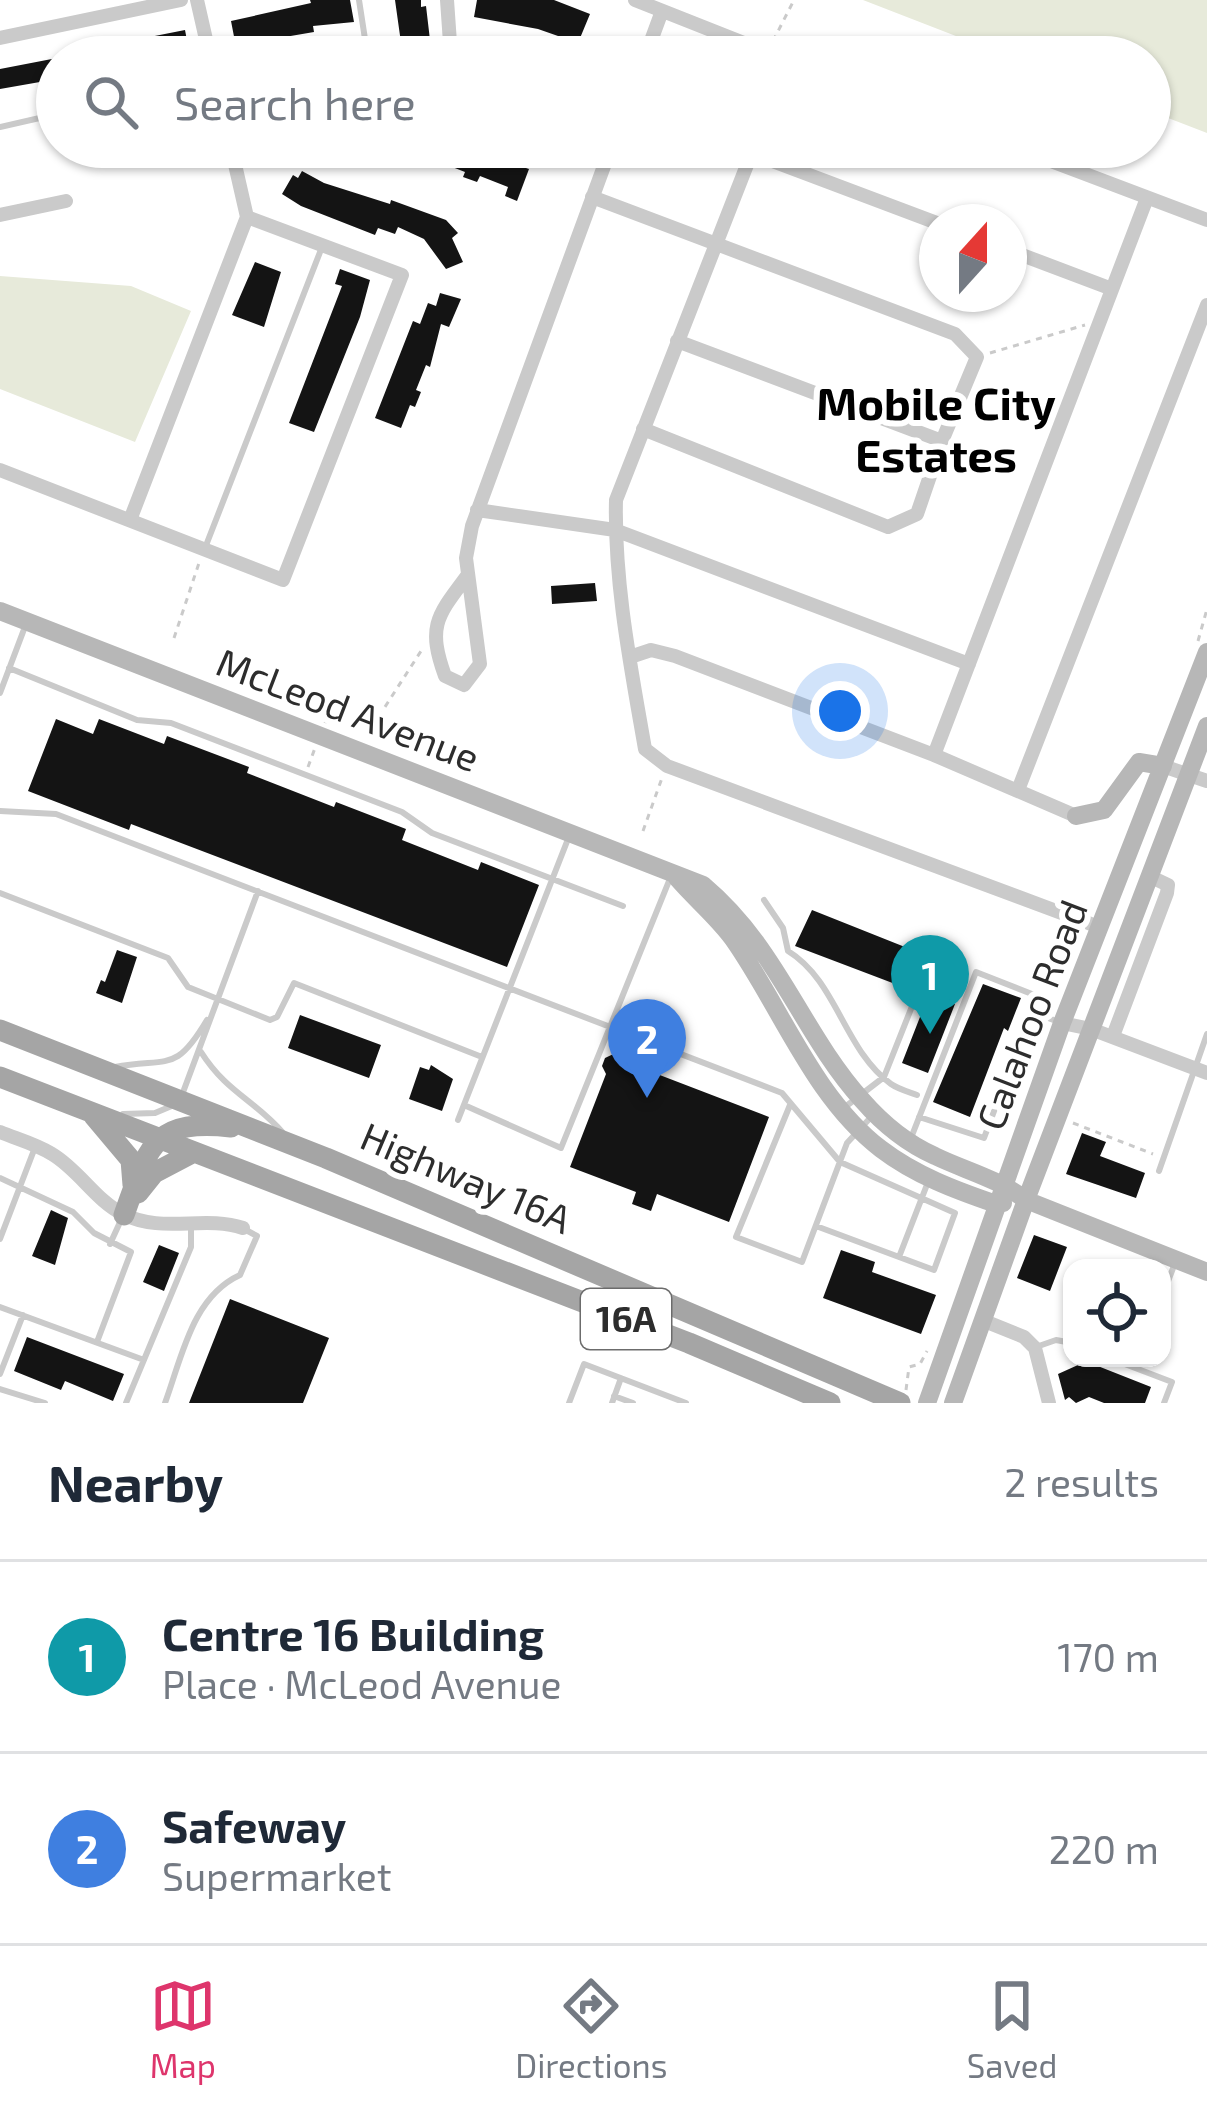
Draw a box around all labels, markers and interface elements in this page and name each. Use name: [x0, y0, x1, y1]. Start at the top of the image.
search box: [36, 36, 1171, 168]
icon: search: [78, 69, 144, 135]
text: Search here: [174, 75, 416, 129]
north arrow: [919, 204, 1027, 312]
district label: Mobile City Estates: [816, 375, 1056, 481]
street label: McLeod Avenue: [211, 637, 486, 780]
your location: [810, 681, 870, 741]
street label: Calahoo Road: [965, 893, 1096, 1136]
pin: 1: [891, 935, 969, 1034]
pin: 2: [608, 999, 686, 1098]
street label: Highway 16A: [354, 1111, 579, 1242]
map controls: [1063, 1259, 1171, 1367]
button: locate: [1063, 1259, 1171, 1367]
road number: 16A: [581, 1289, 671, 1349]
text: Nearby: [48, 1451, 223, 1512]
text: 2 results: [1004, 1458, 1159, 1505]
text: Centre 16 Building: [162, 1606, 544, 1660]
text: 1: [79, 1633, 95, 1680]
text: 170 m: [1057, 1633, 1159, 1680]
text: Place · McLeod Avenue: [162, 1660, 561, 1707]
text: Safeway: [162, 1798, 346, 1852]
text: 2: [76, 1825, 98, 1872]
text: 220 m: [1049, 1825, 1159, 1872]
text: Supermarket: [162, 1852, 392, 1899]
tab: Map: [150, 1973, 216, 2085]
tab: Directions: [515, 1973, 667, 2085]
tab: Saved: [967, 1973, 1057, 2085]

